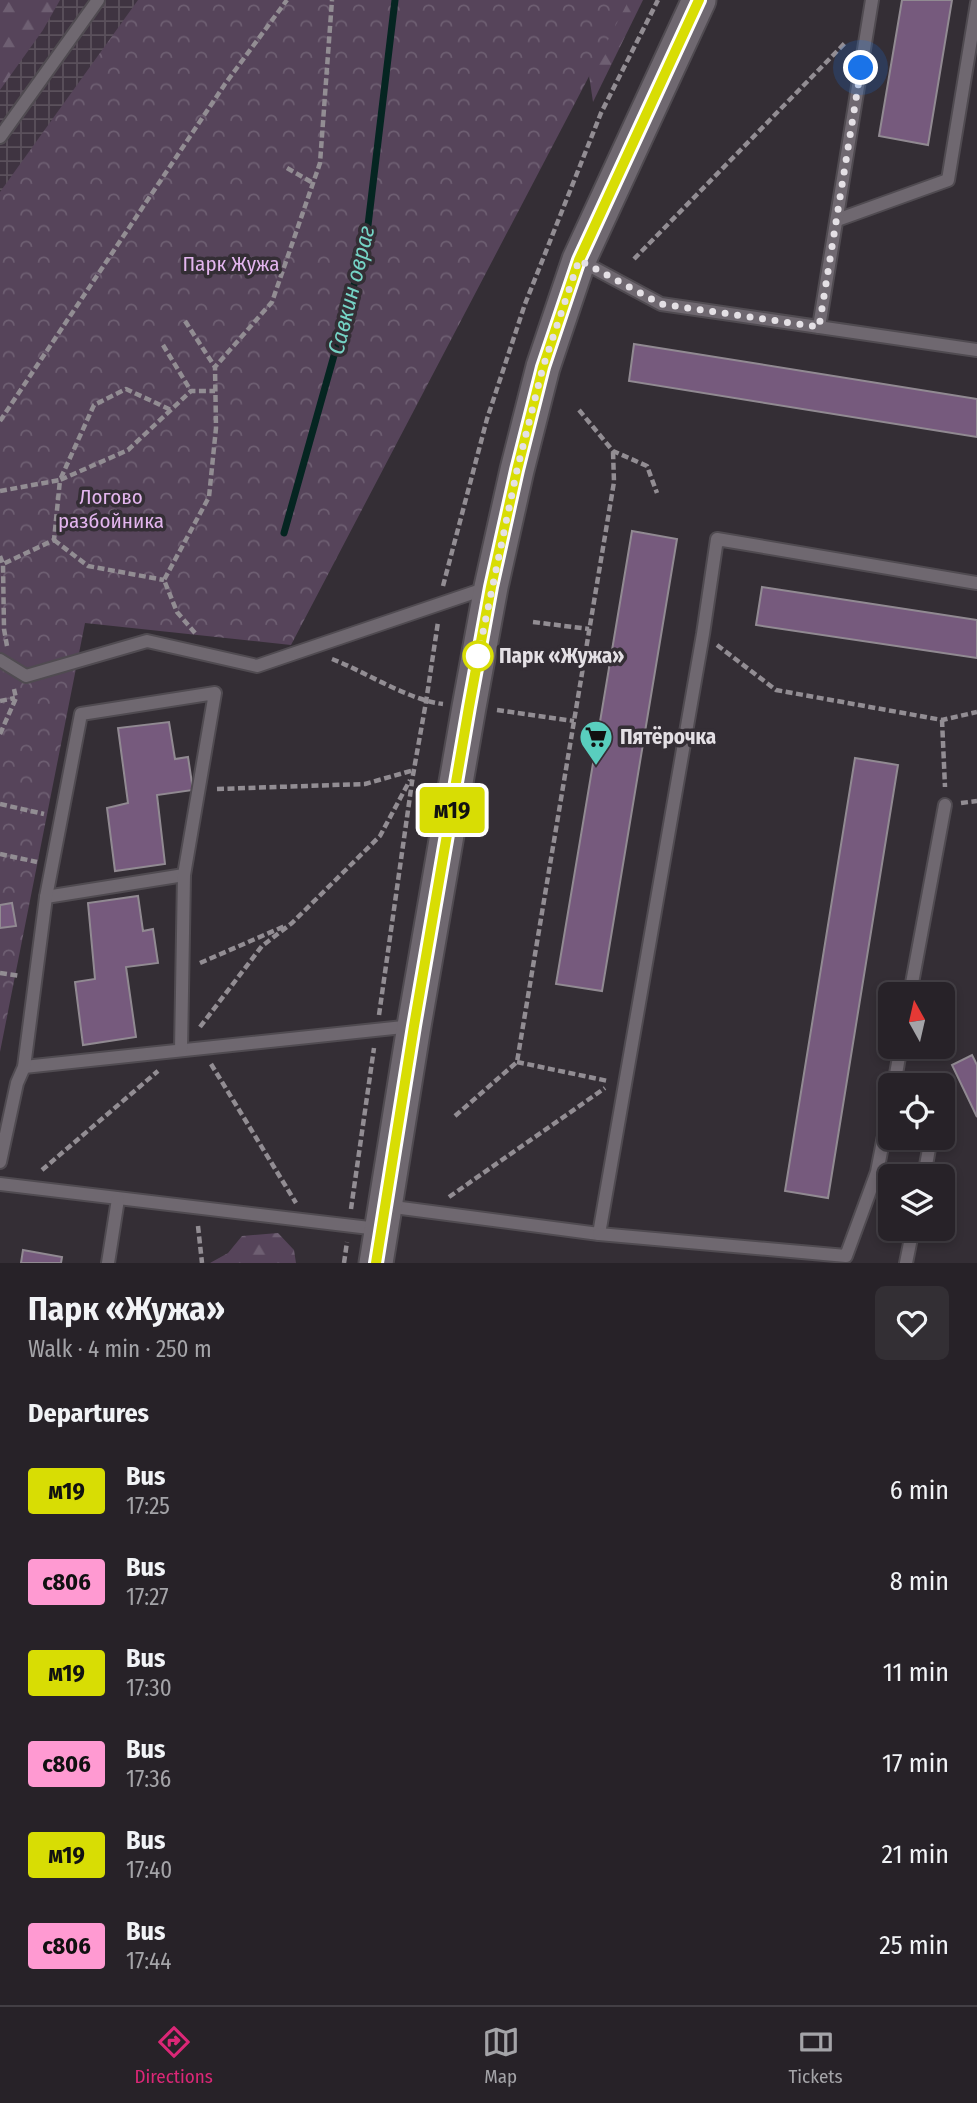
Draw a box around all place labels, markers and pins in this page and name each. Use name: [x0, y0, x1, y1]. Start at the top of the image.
marker: Парк «Жужа»: [463, 641, 493, 671]
place label: Парк «Жужа»: [499, 643, 624, 669]
supermarket icon: Пятёрочка: [577, 718, 615, 767]
place label: Пятёрочка: [620, 724, 716, 750]

